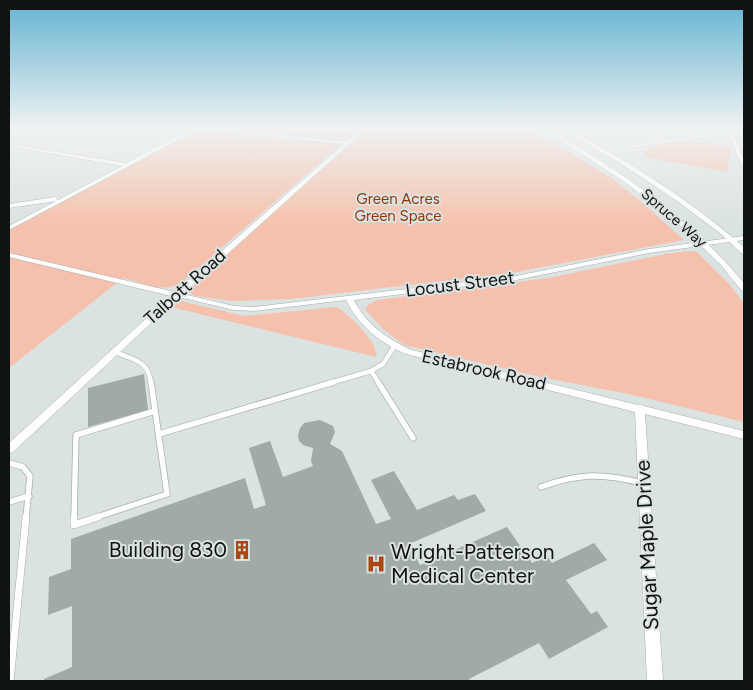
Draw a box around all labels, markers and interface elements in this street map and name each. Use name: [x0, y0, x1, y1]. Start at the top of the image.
street label: Spruce Way: [638, 185, 710, 251]
park label: Green Acres Green Space: [355, 190, 441, 225]
street label: Talbott Road: [140, 245, 230, 329]
street label: Locust Street: [404, 266, 516, 302]
street label: Estabrook Road: [420, 345, 548, 395]
street label: Sugar Maple Drive: [630, 459, 663, 631]
place label: Building 830: [109, 537, 227, 562]
building icon: Building 830: [231, 539, 253, 561]
place label: Wright-Patterson Medical Center: [391, 539, 555, 588]
hospital icon: Wright-Patterson Medical Center: [365, 553, 387, 575]

